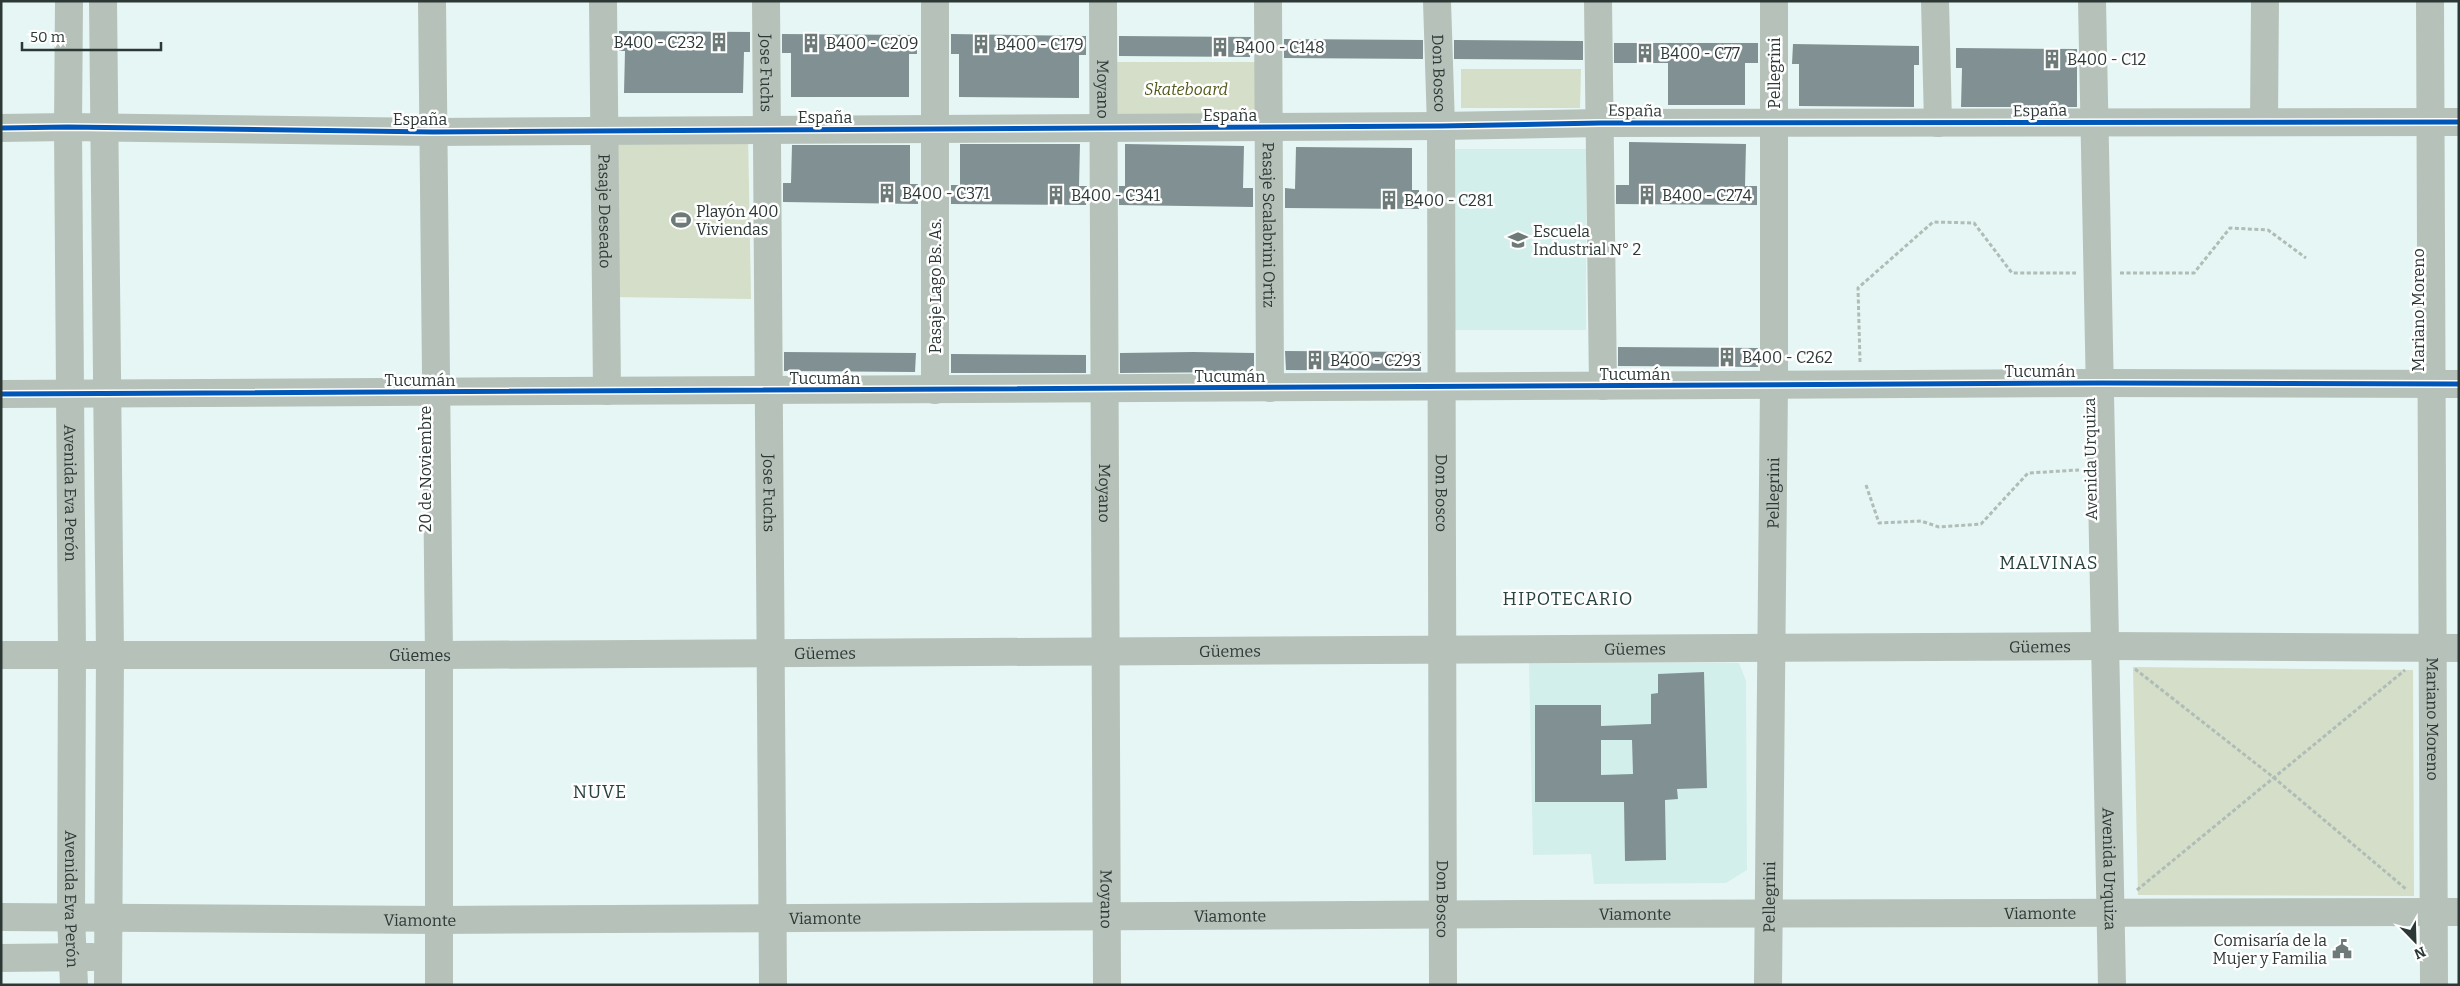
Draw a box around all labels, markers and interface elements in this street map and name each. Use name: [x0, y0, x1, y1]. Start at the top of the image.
scale bar: [22, 20, 161, 52]
text: 50 m: [30, 28, 66, 46]
building icon: B400 - C232: [708, 31, 730, 53]
building icon: B400 - C209: [800, 32, 822, 54]
place label: B400 - C232: [613, 33, 704, 52]
street label: Jose Fuchs: [756, 33, 776, 112]
building icon: B400 - C179: [970, 33, 992, 55]
place label: B400 - C209: [826, 34, 918, 53]
street label: Don Bosco: [1428, 34, 1450, 112]
place label: B400 - C179: [996, 35, 1084, 54]
building icon: B400 - C148: [1209, 36, 1231, 58]
street label: Pellegrini: [1765, 37, 1784, 109]
place label: B400 - C148: [1235, 38, 1325, 57]
building icon: B400 - C77: [1634, 42, 1656, 64]
place label: B400 - C77: [1660, 44, 1740, 63]
building icon: B400 - C12: [2041, 48, 2063, 70]
place label: B400 - C12: [2067, 50, 2146, 69]
street label: Moyano: [1093, 59, 1112, 119]
park label: Skateboard: [1144, 80, 1228, 99]
street label: España: [1608, 101, 1663, 120]
street label: España: [2013, 101, 2068, 120]
street label: España: [1203, 106, 1257, 125]
street label: España: [798, 108, 852, 127]
street label: España: [393, 110, 447, 129]
street label: Pasaje Scalabrini Ortiz: [1259, 142, 1279, 308]
street label: Pasaje Deseado: [595, 154, 615, 268]
building icon: B400 - C371: [876, 182, 898, 204]
place label: B400 - C371: [902, 184, 990, 203]
building icon: B400 - C341: [1045, 184, 1067, 206]
building icon: B400 - C274: [1636, 184, 1658, 206]
place label: B400 - C341: [1071, 186, 1160, 205]
place label: B400 - C274: [1662, 186, 1752, 205]
building icon: B400 - C281: [1378, 189, 1400, 211]
place label: B400 - C281: [1404, 191, 1493, 210]
place label: Playón 400 Viviendas: [696, 202, 779, 239]
sports icon: Playón 400 Viviendas: [670, 209, 692, 231]
street label: Pasaje Lago Bs. As.: [926, 219, 945, 353]
place label: Escuela Industrial N° 2: [1533, 222, 1641, 259]
school or university icon: Escuela Industrial N° 2: [1507, 229, 1529, 251]
street label: Mariano Moreno: [2409, 248, 2428, 372]
building icon: B400 - C262: [1716, 346, 1738, 368]
place label: B400 - C262: [1742, 348, 1833, 367]
building icon: B400 - C293: [1304, 349, 1326, 371]
place label: B400 - C293: [1330, 351, 1421, 370]
street label: Tucumán: [2005, 362, 2075, 381]
street label: Tucumán: [1600, 365, 1670, 384]
street label: Tucumán: [1195, 367, 1265, 386]
street label: Tucumán: [790, 369, 860, 388]
street label: Tucumán: [385, 371, 455, 390]
street label: Avenida Urquiza: [2080, 397, 2101, 520]
street label: 20 de Noviembre: [416, 406, 435, 532]
street label: Avenida Eva Perón: [60, 424, 80, 562]
street label: Jose Fuchs: [759, 453, 779, 532]
street label: Don Bosco: [1432, 454, 1451, 532]
street label: Pellegrini: [1764, 457, 1783, 529]
street label: Moyano: [1095, 463, 1114, 523]
district label: MALVINAS: [1999, 552, 2099, 574]
district label: HIPOTECARIO: [1503, 588, 1633, 610]
street label: Güemes: [2009, 637, 2071, 657]
street label: Güemes: [1604, 639, 1666, 659]
street label: Güemes: [1199, 642, 1261, 661]
street label: Güemes: [794, 644, 856, 663]
street label: Güemes: [389, 646, 451, 665]
street label: Mariano Moreno: [2423, 657, 2442, 781]
district label: NUVE: [573, 781, 627, 803]
street label: Avenida Urquiza: [2098, 807, 2120, 931]
street label: Avenida Eva Perón: [61, 830, 82, 968]
street label: Don Bosco: [1433, 860, 1452, 938]
street label: Pellegrini: [1760, 861, 1779, 933]
street label: Moyano: [1097, 869, 1116, 929]
street label: Viamonte: [2004, 904, 2076, 923]
street label: Viamonte: [1599, 905, 1671, 924]
street label: Viamonte: [1194, 906, 1266, 926]
street label: Viamonte: [789, 909, 861, 928]
street label: Viamonte: [384, 911, 456, 930]
north arrow: [2390, 916, 2440, 966]
place label: Comisaría de la Mujer y Familia: [2213, 931, 2327, 968]
public building icon: Comisaría de la Mujer y Familia: [2331, 938, 2353, 960]
text: N: [2411, 943, 2428, 963]

